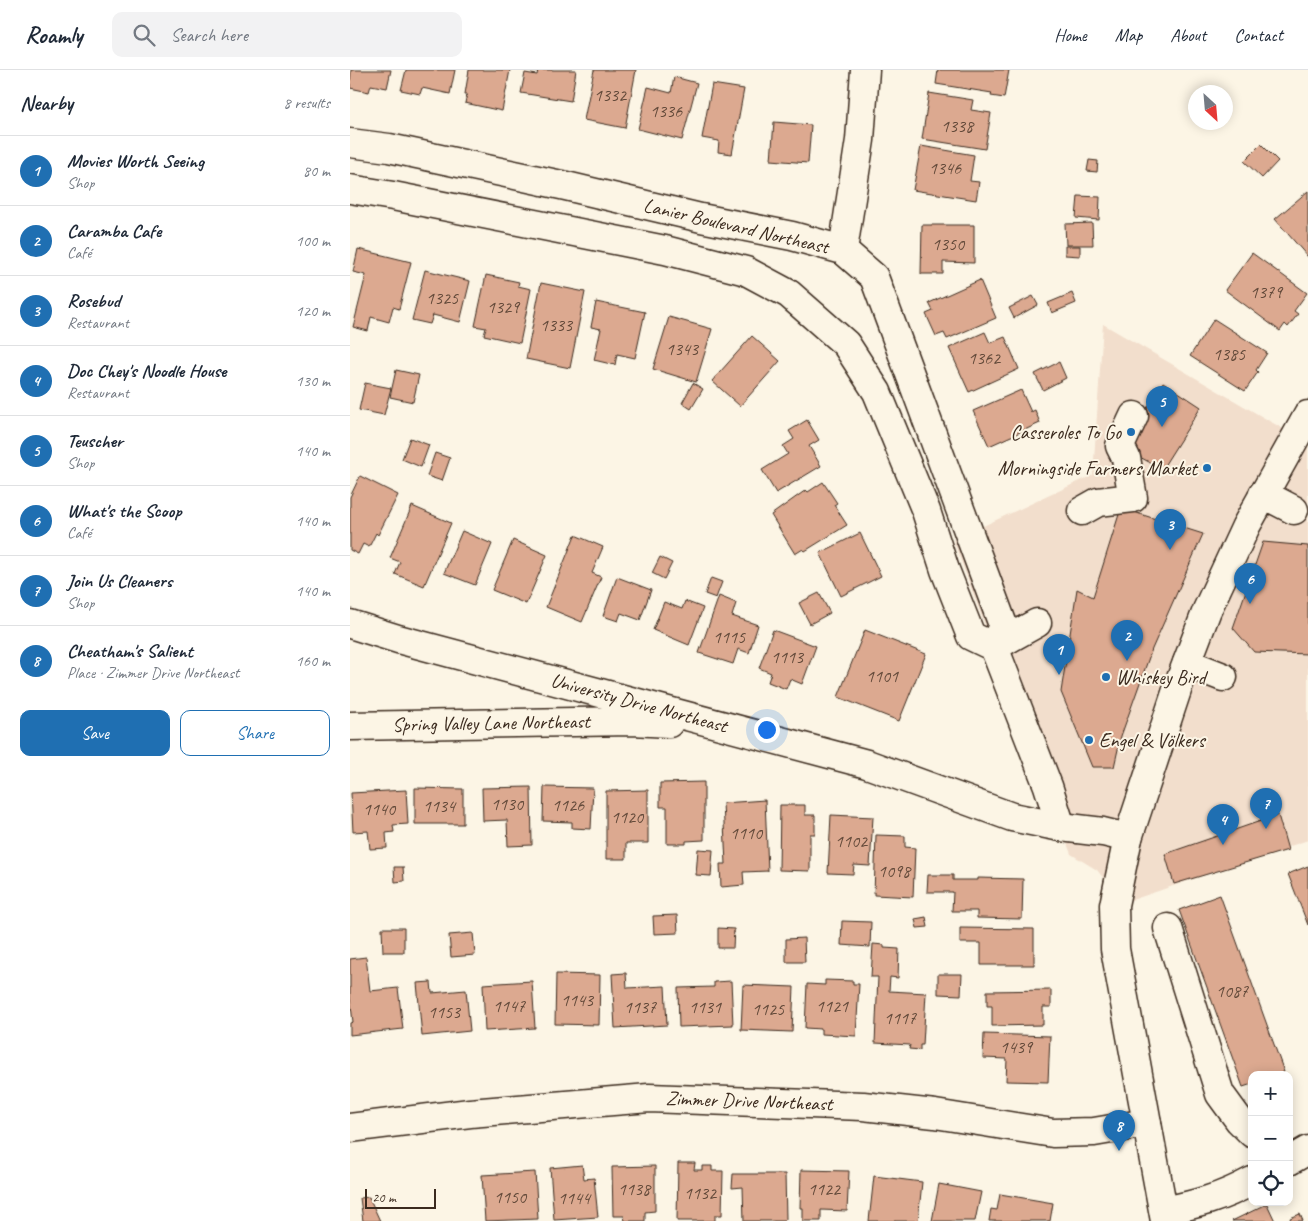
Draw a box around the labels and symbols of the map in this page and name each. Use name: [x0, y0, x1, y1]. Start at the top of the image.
house number: 1332: [594, 84, 628, 106]
north arrow: [1188, 85, 1233, 130]
house number: 1336: [650, 100, 683, 122]
house number: 1338: [941, 115, 975, 137]
house number: 1346: [929, 157, 962, 179]
street label: Lanier Boulevard Northeast: [641, 193, 833, 260]
house number: 1350: [932, 233, 966, 255]
house number: 1379: [1250, 281, 1284, 303]
house number: 1325: [426, 287, 459, 309]
house number: 1329: [487, 296, 521, 318]
house number: 1333: [540, 314, 574, 336]
house number: 1343: [666, 338, 700, 360]
house number: 1385: [1213, 343, 1246, 365]
house number: 1362: [968, 347, 1002, 369]
pin: 5: [1146, 386, 1178, 427]
place label: Casseroles To Go: [1010, 420, 1122, 445]
marker: Casseroles To Go: [1125, 426, 1137, 438]
place label: Morningside Farmers Market: [998, 456, 1199, 481]
marker: Morningside Farmers Market: [1201, 462, 1213, 474]
pin: 3: [1154, 509, 1186, 550]
pin: 6: [1234, 563, 1266, 604]
pin: 2: [1111, 620, 1143, 661]
house number: 1115: [713, 626, 746, 648]
pin: 1: [1043, 634, 1075, 675]
house number: 1113: [771, 646, 805, 668]
house number: 1101: [866, 665, 899, 687]
place label: Whiskey Bird: [1116, 665, 1209, 690]
street label: University Drive Northeast: [548, 667, 732, 739]
marker: Whiskey Bird: [1100, 671, 1112, 683]
street label: Spring Valley Lane Northeast: [392, 709, 592, 737]
your location: [754, 717, 780, 743]
place label: Engel & Völkers: [1099, 728, 1207, 753]
marker: Engel & Völkers: [1083, 734, 1095, 746]
pin: 7: [1250, 788, 1282, 829]
house number: 1130: [491, 793, 525, 815]
house number: 1126: [552, 794, 585, 816]
house number: 1134: [423, 795, 457, 817]
house number: 1140: [363, 798, 397, 820]
pin: 4: [1207, 804, 1239, 845]
house number: 1120: [611, 806, 645, 828]
house number: 1110: [730, 822, 764, 844]
house number: 1102: [835, 830, 869, 852]
house number: 1098: [878, 860, 912, 882]
house number: 1087: [1216, 980, 1249, 1002]
house number: 1143: [561, 989, 595, 1011]
house number: 1147: [493, 995, 526, 1017]
house number: 1121: [816, 995, 849, 1017]
house number: 1137: [624, 996, 657, 1018]
house number: 1131: [689, 996, 722, 1018]
house number: 1125: [752, 998, 785, 1020]
house number: 1153: [428, 1001, 462, 1023]
house number: 1117: [884, 1007, 917, 1029]
house number: 1439: [1000, 1036, 1034, 1058]
street label: Zimmer Drive Northeast: [665, 1086, 835, 1116]
pin: 8: [1103, 1110, 1135, 1151]
house number: 1138: [618, 1178, 652, 1200]
house number: 1122: [808, 1178, 842, 1200]
house number: 1132: [684, 1182, 718, 1204]
scale bar: [365, 1186, 436, 1209]
house number: 1150: [494, 1186, 528, 1208]
house number: 1144: [558, 1187, 592, 1209]

